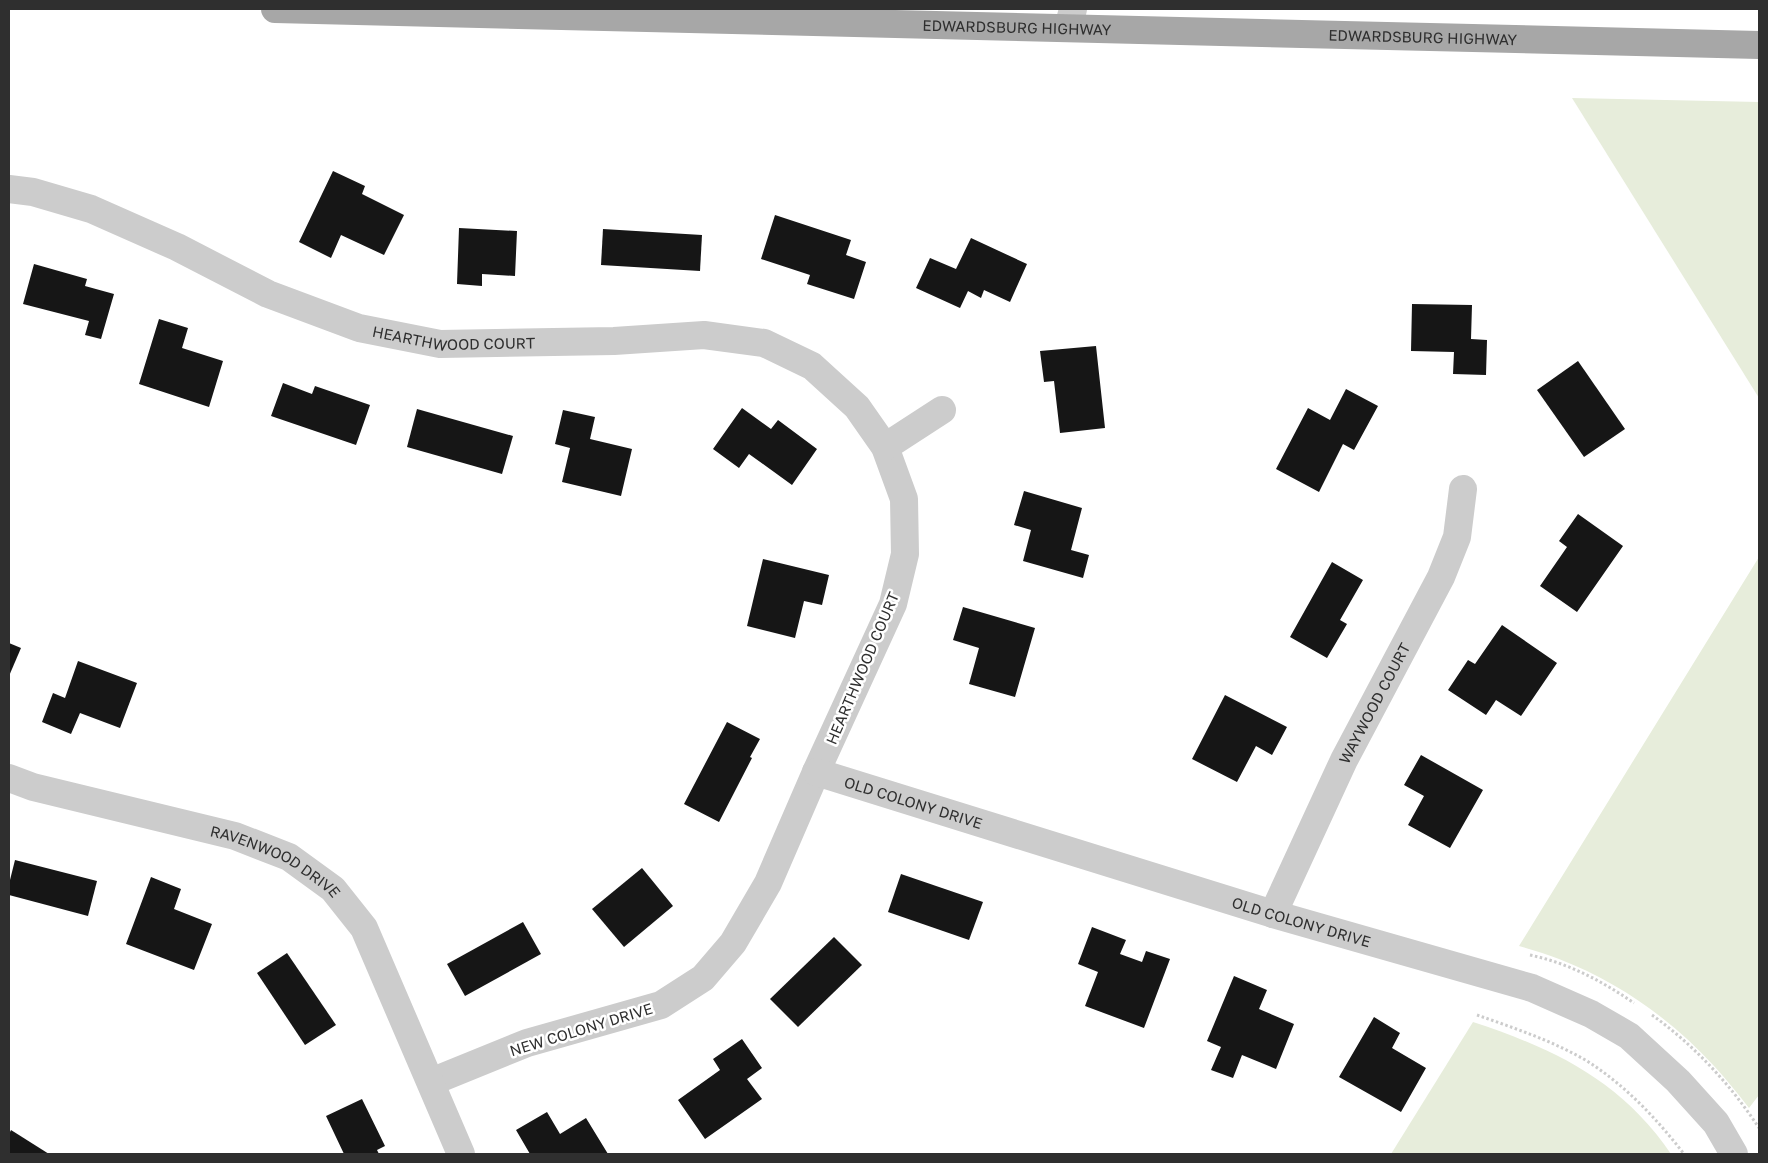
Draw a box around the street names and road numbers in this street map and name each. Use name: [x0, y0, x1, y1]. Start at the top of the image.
street label: EDWARDSBURG HIGHWAY: [922, 16, 1112, 38]
street label: EDWARDSBURG HIGHWAY: [1328, 26, 1518, 48]
street label: HEARTHWOOD COURT: [371, 322, 535, 354]
street label: HEARTHWOOD COURT: [822, 589, 902, 747]
street label: WAYWOOD COURT: [1335, 639, 1414, 767]
street label: OLD COLONY DRIVE: [842, 772, 985, 832]
street label: RAVENWOOD DRIVE: [209, 821, 345, 901]
street label: OLD COLONY DRIVE: [1230, 893, 1373, 950]
street label: NEW COLONY DRIVE: [507, 999, 655, 1059]

